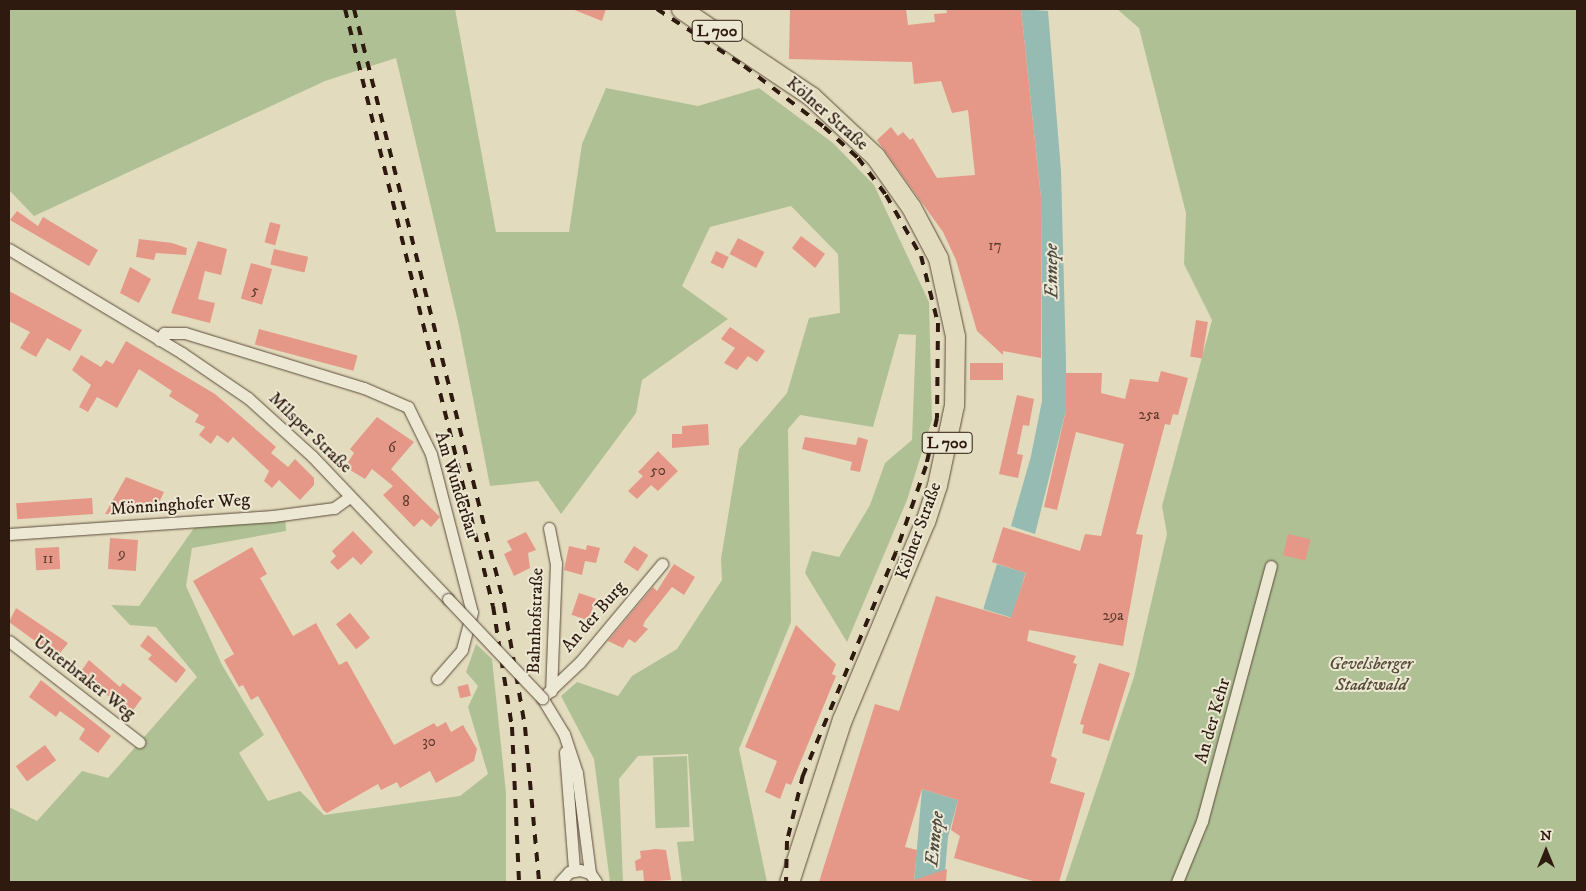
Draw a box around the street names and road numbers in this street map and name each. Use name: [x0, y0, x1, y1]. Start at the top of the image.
road number: L 700: [691, 18, 743, 44]
street label: Kölner Straße: [782, 72, 872, 156]
street label: Milsper Straße: [264, 388, 356, 478]
street label: Am Wunderbau: [430, 429, 482, 541]
road number: L 700: [921, 429, 973, 456]
street label: Kölner Straße: [891, 479, 947, 583]
street label: Mönninghofer Weg: [109, 489, 251, 521]
street label: Bahnhofstraße: [523, 568, 549, 674]
street label: An der Burg: [557, 577, 631, 657]
street label: Unterbraker Weg: [28, 631, 140, 725]
street label: An der Kehr: [1191, 676, 1235, 766]

